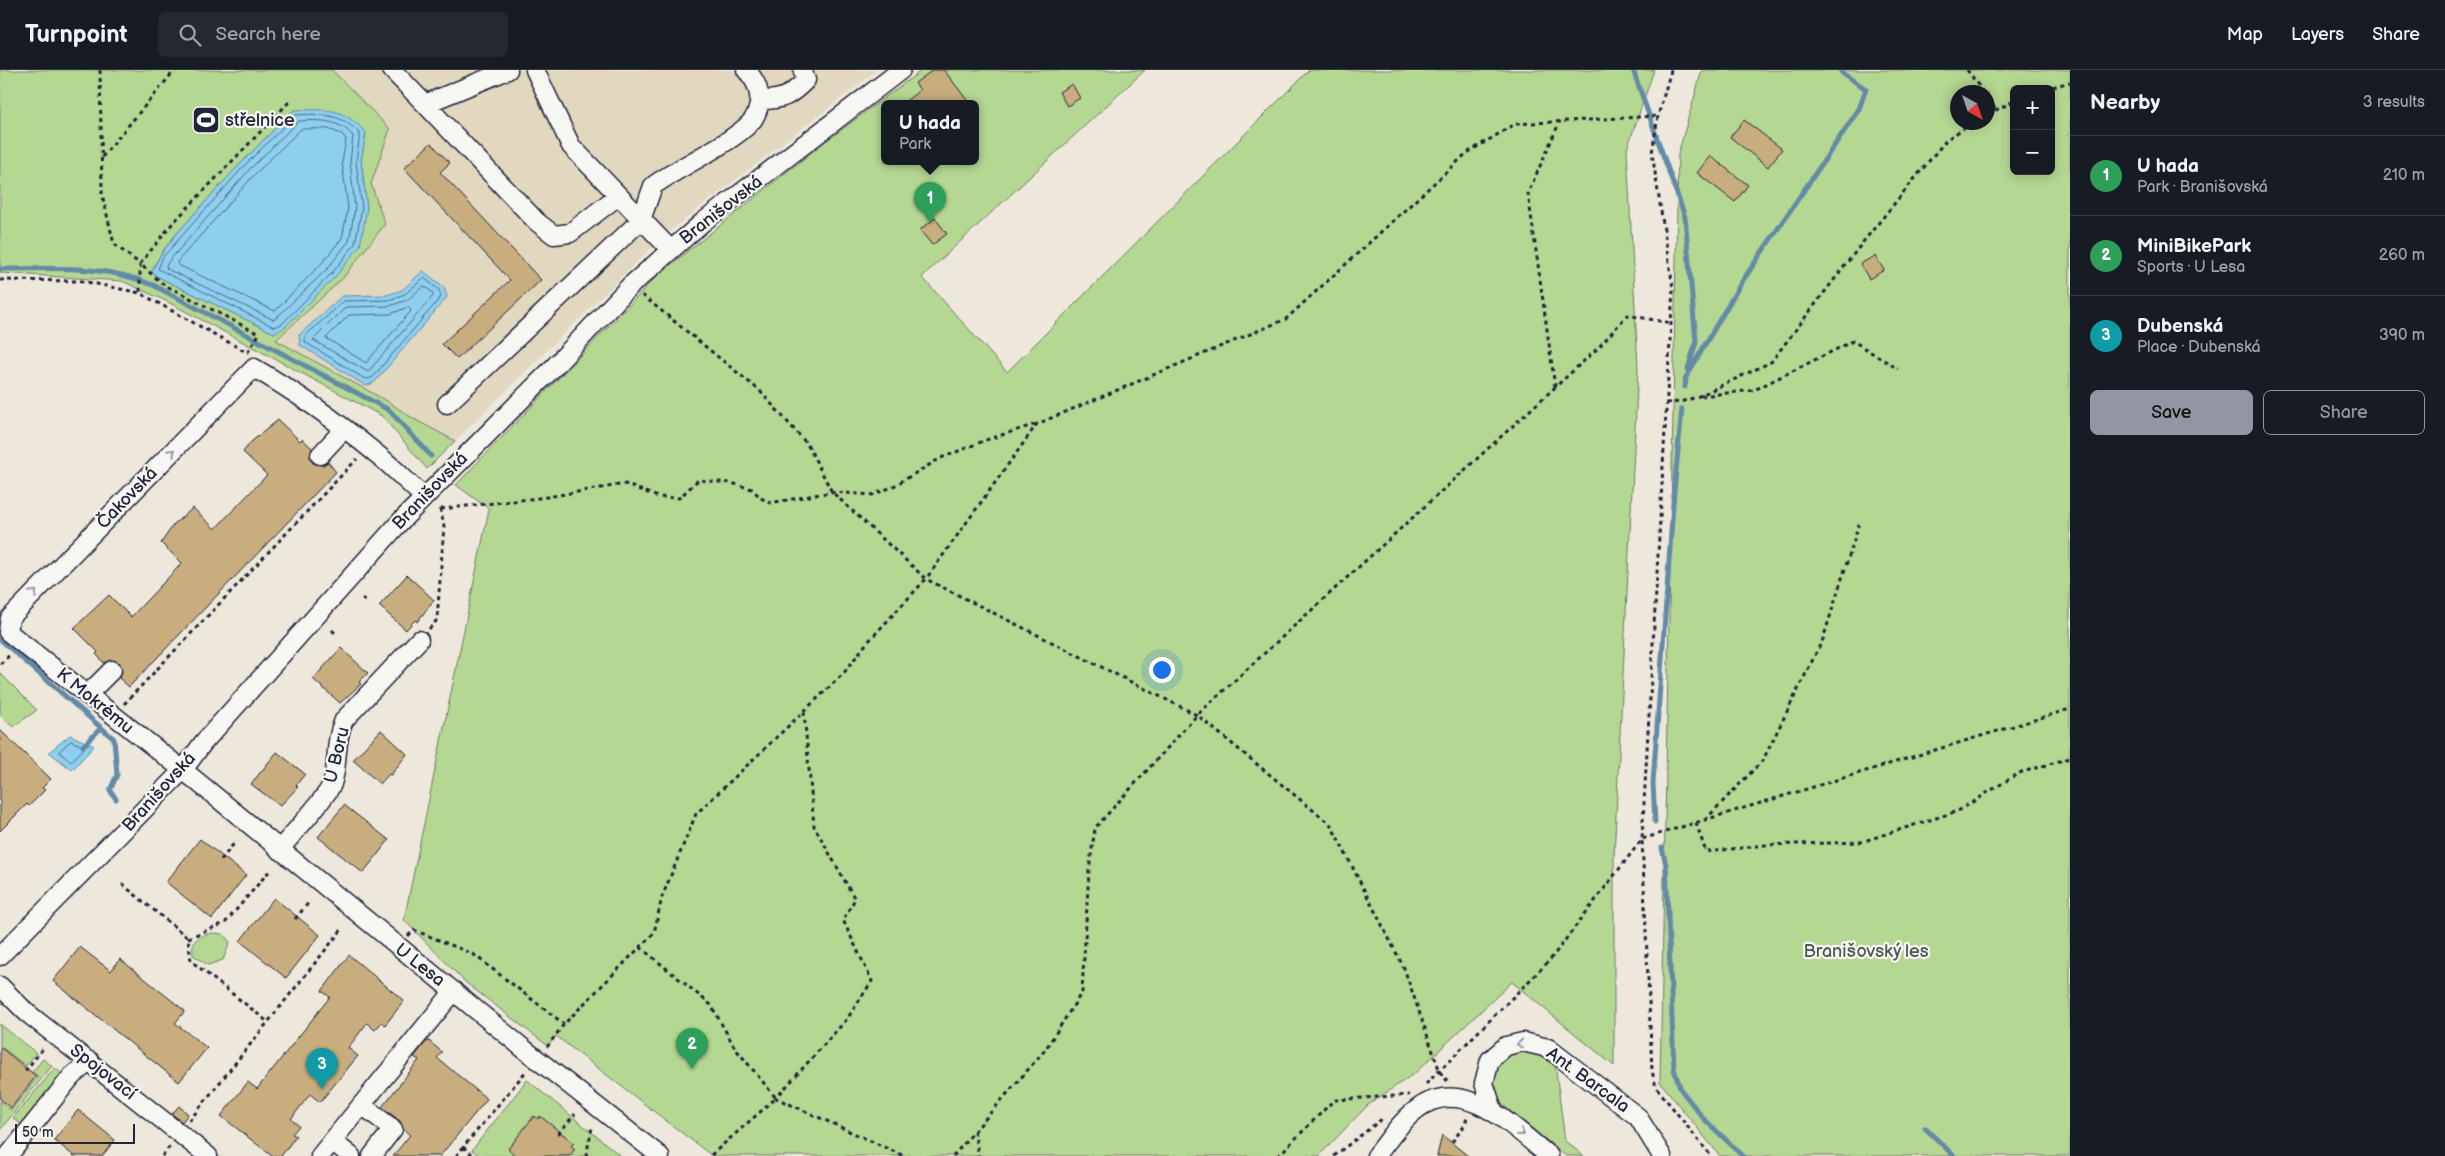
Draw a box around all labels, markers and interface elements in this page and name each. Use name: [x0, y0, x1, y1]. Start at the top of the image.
search box: [158, 12, 508, 57]
text: Turnpoint: [25, 20, 128, 49]
icon: search: [176, 21, 204, 49]
text: Search here: [216, 23, 321, 46]
text: Map: [2227, 24, 2263, 45]
text: Layers: [2291, 24, 2344, 45]
text: Share: [2372, 24, 2420, 45]
north arrow: [1950, 85, 1995, 130]
map controls: [2010, 85, 2055, 175]
button: +: [2010, 85, 2055, 130]
text: Nearby: [2090, 90, 2160, 115]
text: 3 results: [2363, 93, 2425, 112]
popup: [881, 100, 979, 165]
sports icon: střelnice: [191, 105, 221, 135]
place label: střelnice: [225, 110, 295, 131]
text: U hada: [899, 112, 961, 135]
button: −: [2010, 130, 2055, 175]
text: Park: [899, 135, 931, 154]
text: U hada: [2137, 155, 2199, 178]
text: 1: [2103, 166, 2109, 185]
text: 210 m: [2383, 166, 2425, 185]
street label: Branišovská: [675, 171, 767, 249]
text: Park · Branišovská: [2137, 178, 2268, 197]
pin: 1: [914, 182, 946, 223]
text: MiniBikePark: [2137, 235, 2251, 258]
text: 2: [2101, 246, 2111, 265]
text: 260 m: [2379, 246, 2425, 265]
text: Sports · U Lesa: [2137, 258, 2245, 277]
text: Dubenská: [2137, 315, 2223, 338]
text: 3: [2101, 326, 2111, 345]
text: 390 m: [2379, 326, 2425, 345]
text: Place · Dubenská: [2137, 338, 2261, 357]
button: Save: [2090, 390, 2253, 435]
button: Share: [2263, 390, 2425, 435]
street label: Branišovská: [388, 448, 472, 534]
one-way arrow: [166, 449, 175, 458]
street label: Čakovská: [91, 461, 162, 533]
one-way arrow: [28, 590, 37, 599]
your location: [1149, 657, 1175, 683]
street label: K Mokrému: [52, 664, 138, 738]
street label: U Boru: [320, 725, 354, 785]
street label: Branišovská: [118, 748, 200, 836]
street label: U Lesa: [391, 939, 449, 991]
park label: Branišovský les: [1803, 941, 1929, 962]
pin: 2: [676, 1028, 708, 1069]
one-way arrow: [1515, 1038, 1523, 1049]
street label: Spojovací: [66, 1040, 141, 1105]
street label: Ant. Barcala: [1542, 1043, 1634, 1117]
pin: 3: [306, 1048, 338, 1089]
scale bar: [15, 1121, 135, 1144]
text: 50 m: [22, 1124, 54, 1141]
one-way arrow: [1515, 1128, 1524, 1136]

